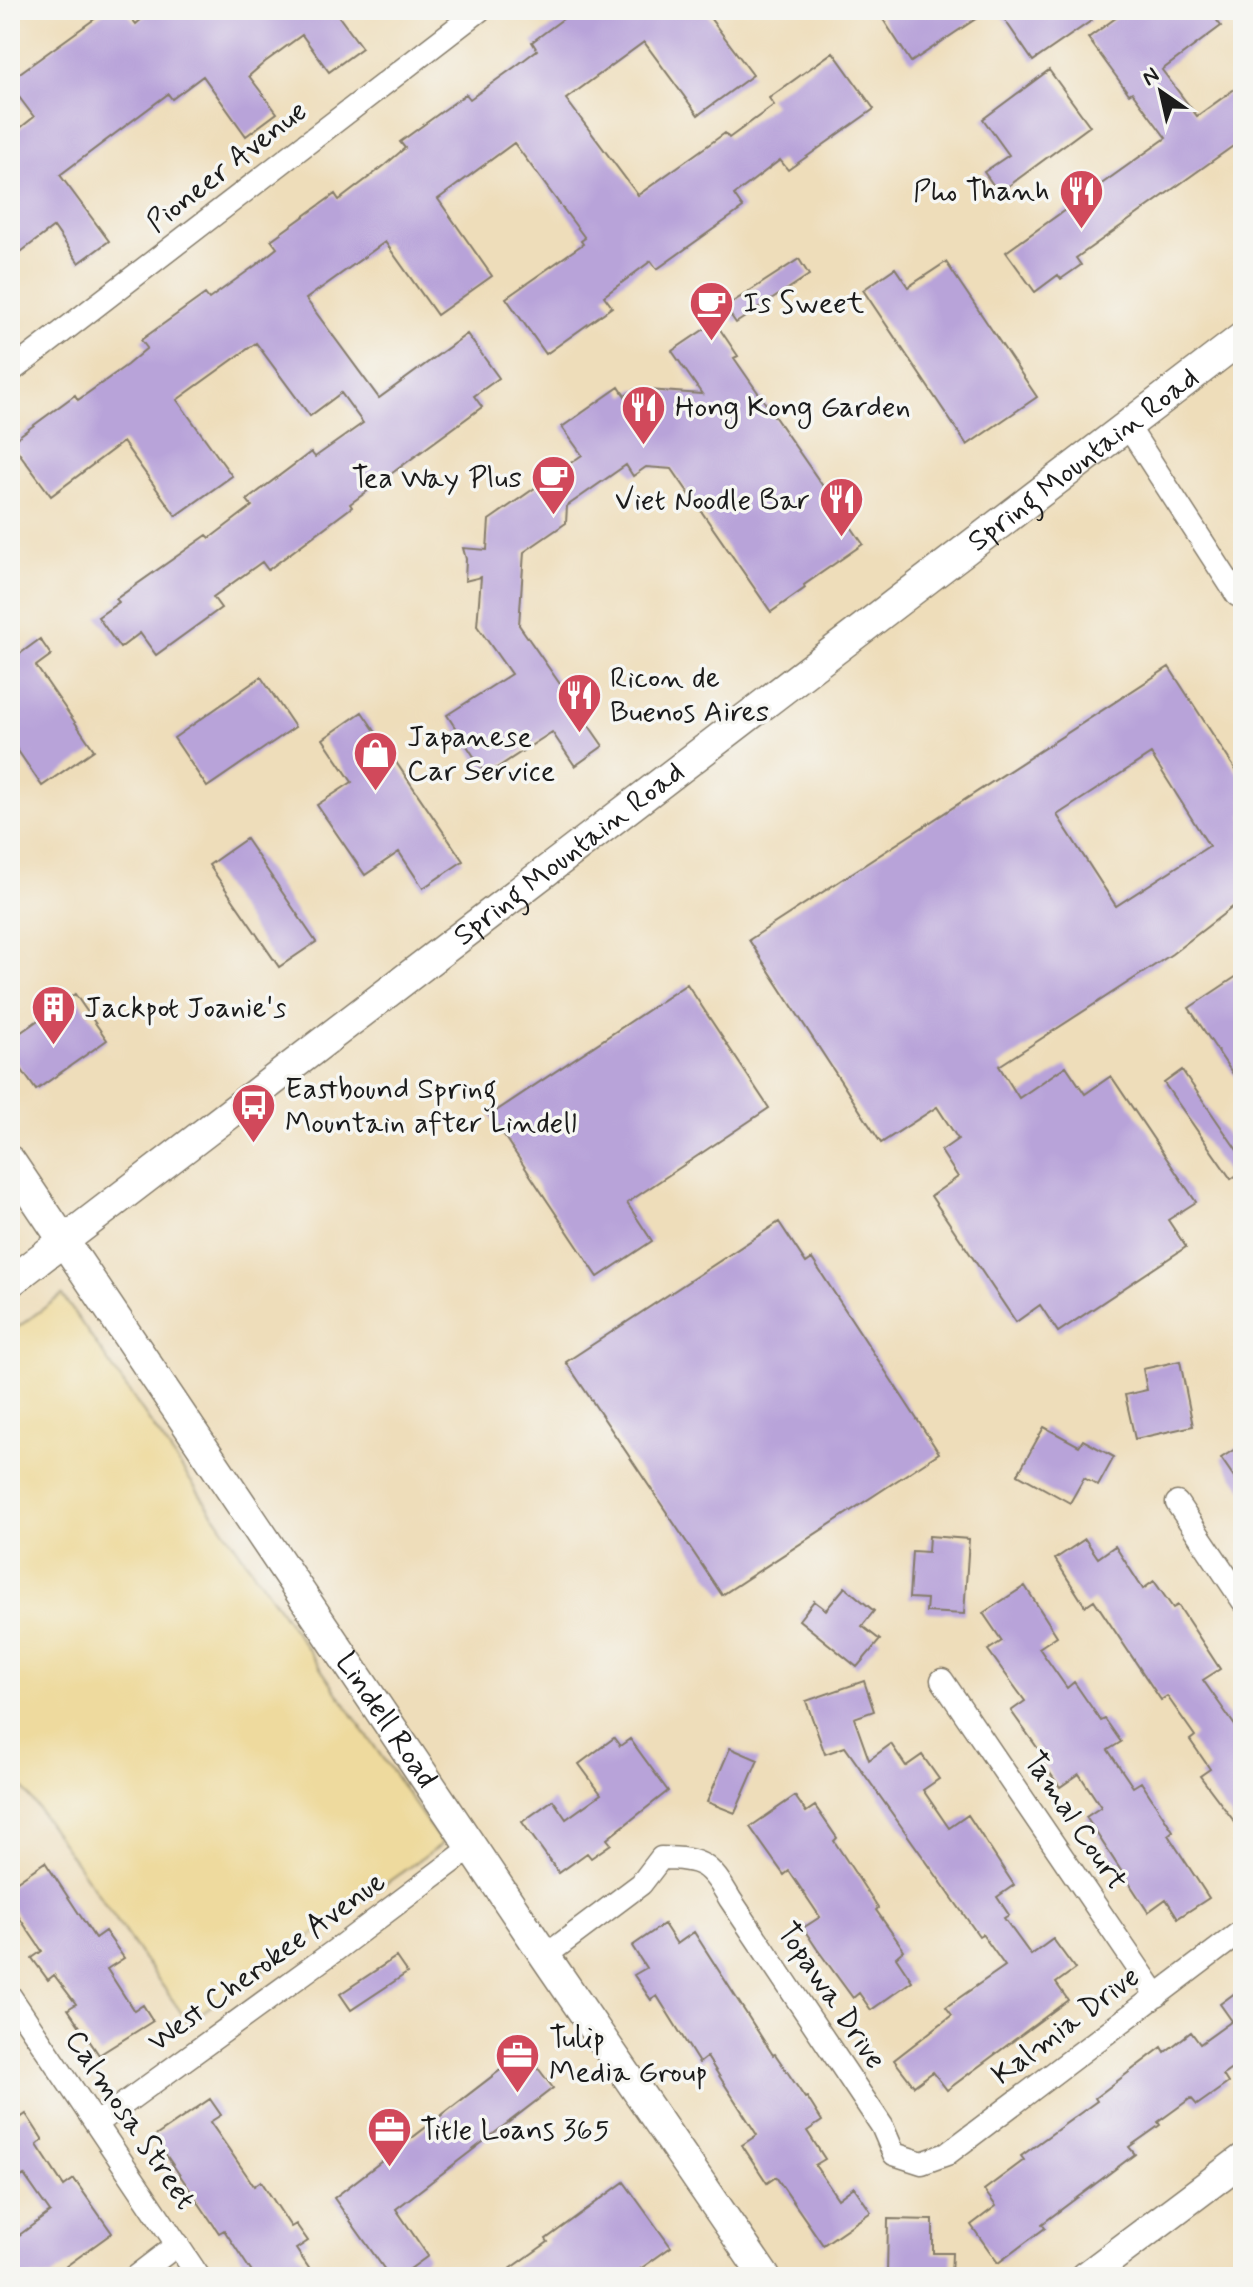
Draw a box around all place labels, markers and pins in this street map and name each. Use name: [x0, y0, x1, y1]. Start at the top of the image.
restaurant icon: Pho Thanh: [1057, 167, 1105, 230]
place label: Pho Thanh: [913, 172, 1050, 211]
cafe icon: Is Sweet: [688, 279, 736, 342]
place label: Is Sweet: [743, 284, 865, 323]
restaurant icon: Hong Kong Garden: [620, 383, 668, 446]
place label: Hong Kong Garden: [675, 388, 911, 429]
cafe icon: Tea Way Plus: [529, 454, 577, 517]
place label: Tea Way Plus: [351, 459, 522, 498]
restaurant icon: Viet Noodle Bar: [817, 476, 865, 539]
place label: Viet Noodle Bar: [615, 481, 810, 520]
place label: Ricon de Buenos Aires: [610, 659, 769, 732]
restaurant icon: Ricon de Buenos Aires: [555, 671, 603, 734]
place label: Japanese Car Service: [407, 718, 555, 791]
shop icon: Japanese Car Service: [352, 730, 400, 793]
building icon: Jackpot Joanie's: [29, 984, 77, 1047]
place label: Jackpot Joanie's: [84, 989, 286, 1028]
place label: Eastbound Spring Mountain after Lindell: [285, 1070, 577, 1143]
bus stop icon: Eastbound Spring Mountain after Lindell: [230, 1082, 278, 1145]
place label: Tulip Media Group: [549, 2019, 708, 2092]
office icon: Tulip Media Group: [494, 2031, 542, 2094]
office icon: Title Loans 365: [365, 2106, 413, 2169]
place label: Title Loans 365: [420, 2111, 610, 2150]

